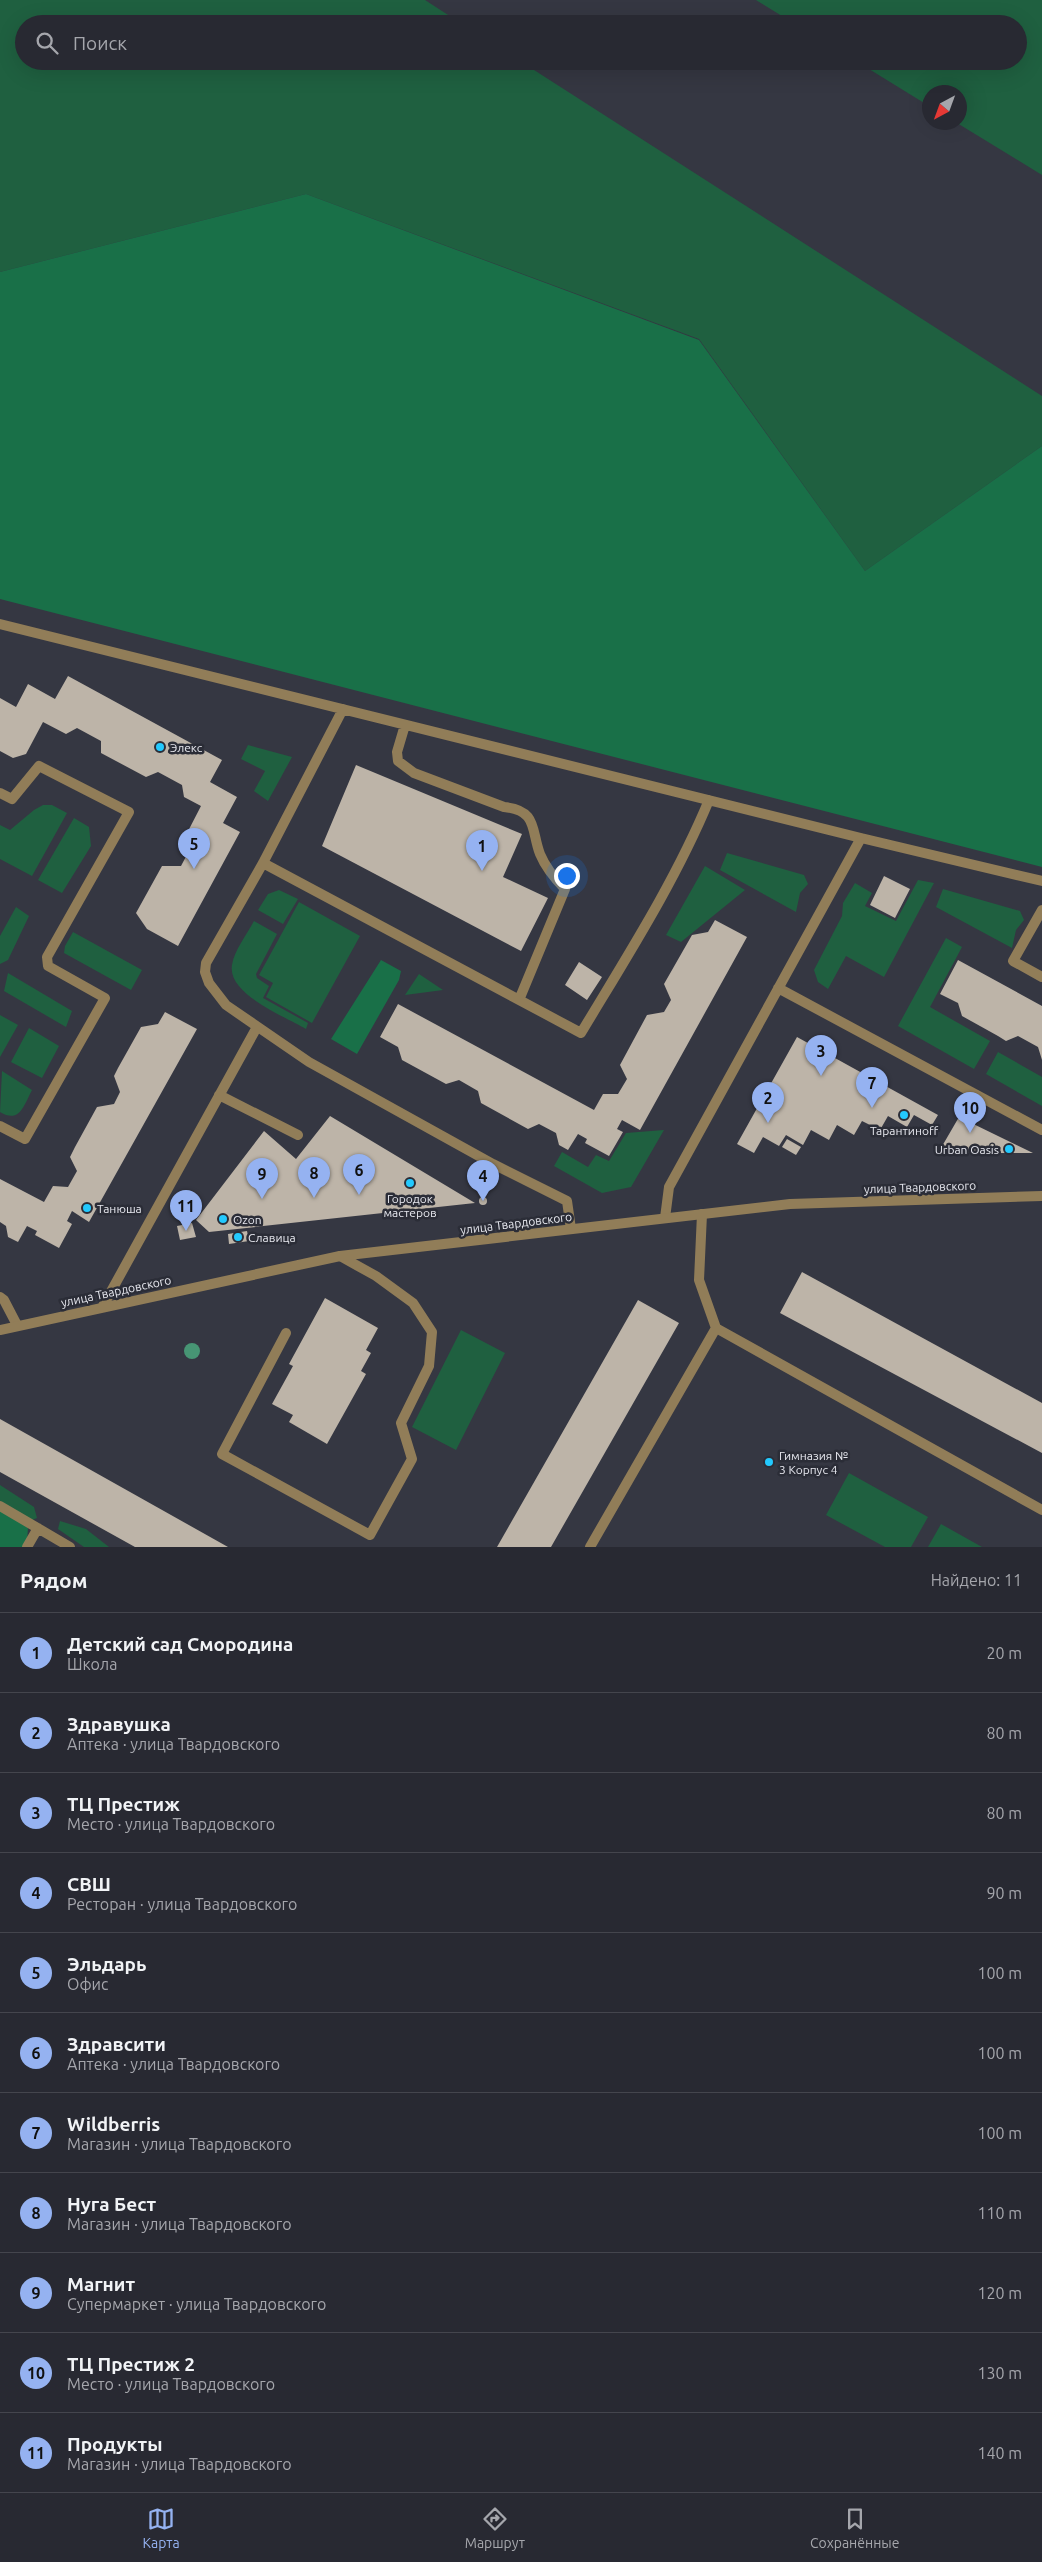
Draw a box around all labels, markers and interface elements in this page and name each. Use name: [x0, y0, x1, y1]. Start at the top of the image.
search box: [15, 15, 1027, 70]
icon: search: [33, 29, 61, 57]
text: Поиск: [73, 32, 127, 54]
north arrow: [922, 85, 967, 130]
marker: Элекс: [154, 741, 166, 753]
place label: Элекс: [170, 741, 203, 754]
pin: 5: [178, 828, 210, 869]
pin: 1: [466, 830, 498, 871]
your location: [554, 863, 580, 889]
pin: 3: [805, 1035, 837, 1076]
pin: 7: [856, 1067, 888, 1108]
pin: 2: [752, 1082, 784, 1123]
pin: 10: [954, 1092, 986, 1133]
marker: Тарантиноff: [898, 1109, 910, 1121]
place label: Тарантиноff: [870, 1124, 939, 1137]
place label: Urban Oasis: [935, 1143, 999, 1156]
marker: Urban Oasis: [1003, 1143, 1015, 1155]
pin: 6: [343, 1154, 375, 1195]
pin: 8: [298, 1157, 330, 1198]
pin: 9: [246, 1158, 278, 1199]
pin: 4: [467, 1160, 499, 1201]
marker: Городок мастеров: [404, 1177, 416, 1189]
street label: улица Твардовского: [864, 1179, 976, 1195]
pin: 11: [170, 1190, 202, 1231]
place label: Городок мастеров: [383, 1192, 437, 1219]
marker: Танюша: [81, 1202, 93, 1214]
place label: Танюша: [97, 1202, 142, 1215]
street label: улица Твардовского: [459, 1210, 573, 1236]
marker: Ozon: [217, 1213, 229, 1225]
place label: Ozon: [233, 1213, 262, 1226]
marker: Славица: [232, 1231, 244, 1243]
place label: Славица: [248, 1231, 296, 1244]
street label: улица Твардовского: [60, 1273, 172, 1309]
place label: Гимназия № 3 Корпус 4: [779, 1449, 848, 1476]
marker: Гимназия № 3 Корпус 4: [763, 1456, 775, 1468]
text: Рядом: [20, 1568, 88, 1592]
text: Найдено: 11: [931, 1571, 1022, 1589]
text: Детский сад Смородина: [67, 1633, 293, 1655]
text: 1: [31, 1644, 41, 1662]
text: 20 m: [986, 1644, 1022, 1662]
text: Школа: [67, 1655, 117, 1673]
text: Здравушка: [67, 1713, 171, 1735]
text: 2: [31, 1724, 41, 1742]
text: 80 m: [986, 1724, 1022, 1742]
text: Аптека · улица Твардовского: [67, 1735, 280, 1753]
text: ТЦ Престиж: [67, 1793, 180, 1815]
text: 3: [31, 1804, 41, 1822]
text: 80 m: [986, 1804, 1022, 1822]
text: Место · улица Твардовского: [67, 1815, 275, 1833]
text: СВШ: [67, 1873, 111, 1895]
text: 4: [31, 1884, 41, 1902]
text: 90 m: [986, 1884, 1022, 1902]
text: Ресторан · улица Твардовского: [67, 1895, 297, 1913]
text: Эльдарь: [67, 1953, 146, 1975]
text: 5: [31, 1964, 41, 1982]
text: 100 m: [977, 1964, 1022, 1982]
text: Офис: [67, 1975, 108, 1993]
text: Здравсити: [67, 2033, 166, 2055]
text: 6: [31, 2044, 41, 2062]
text: 100 m: [977, 2044, 1022, 2062]
text: Аптека · улица Твардовского: [67, 2055, 280, 2073]
text: Wildberris: [67, 2113, 160, 2135]
text: 7: [31, 2124, 41, 2142]
text: 100 m: [977, 2124, 1022, 2142]
text: Магазин · улица Твардовского: [67, 2135, 292, 2153]
text: Нуга Бест: [67, 2193, 156, 2215]
text: 8: [31, 2204, 41, 2222]
text: 110 m: [977, 2204, 1022, 2222]
text: Магазин · улица Твардовского: [67, 2215, 292, 2233]
text: Магнит: [67, 2273, 135, 2295]
text: 9: [31, 2284, 41, 2302]
text: 120 m: [977, 2284, 1022, 2302]
text: Супермаркет · улица Твардовского: [67, 2295, 326, 2313]
text: ТЦ Престиж 2: [67, 2353, 195, 2375]
text: 10: [27, 2364, 45, 2382]
text: 130 m: [977, 2364, 1022, 2382]
text: Место · улица Твардовского: [67, 2375, 275, 2393]
text: Продукты: [67, 2433, 162, 2455]
text: 11: [27, 2444, 45, 2462]
text: 140 m: [977, 2444, 1022, 2462]
text: Магазин · улица Твардовского: [67, 2455, 292, 2473]
tab: Карта: [142, 2505, 180, 2551]
tab: Маршрут: [465, 2505, 525, 2551]
tab: Сохранённые: [810, 2505, 900, 2551]

